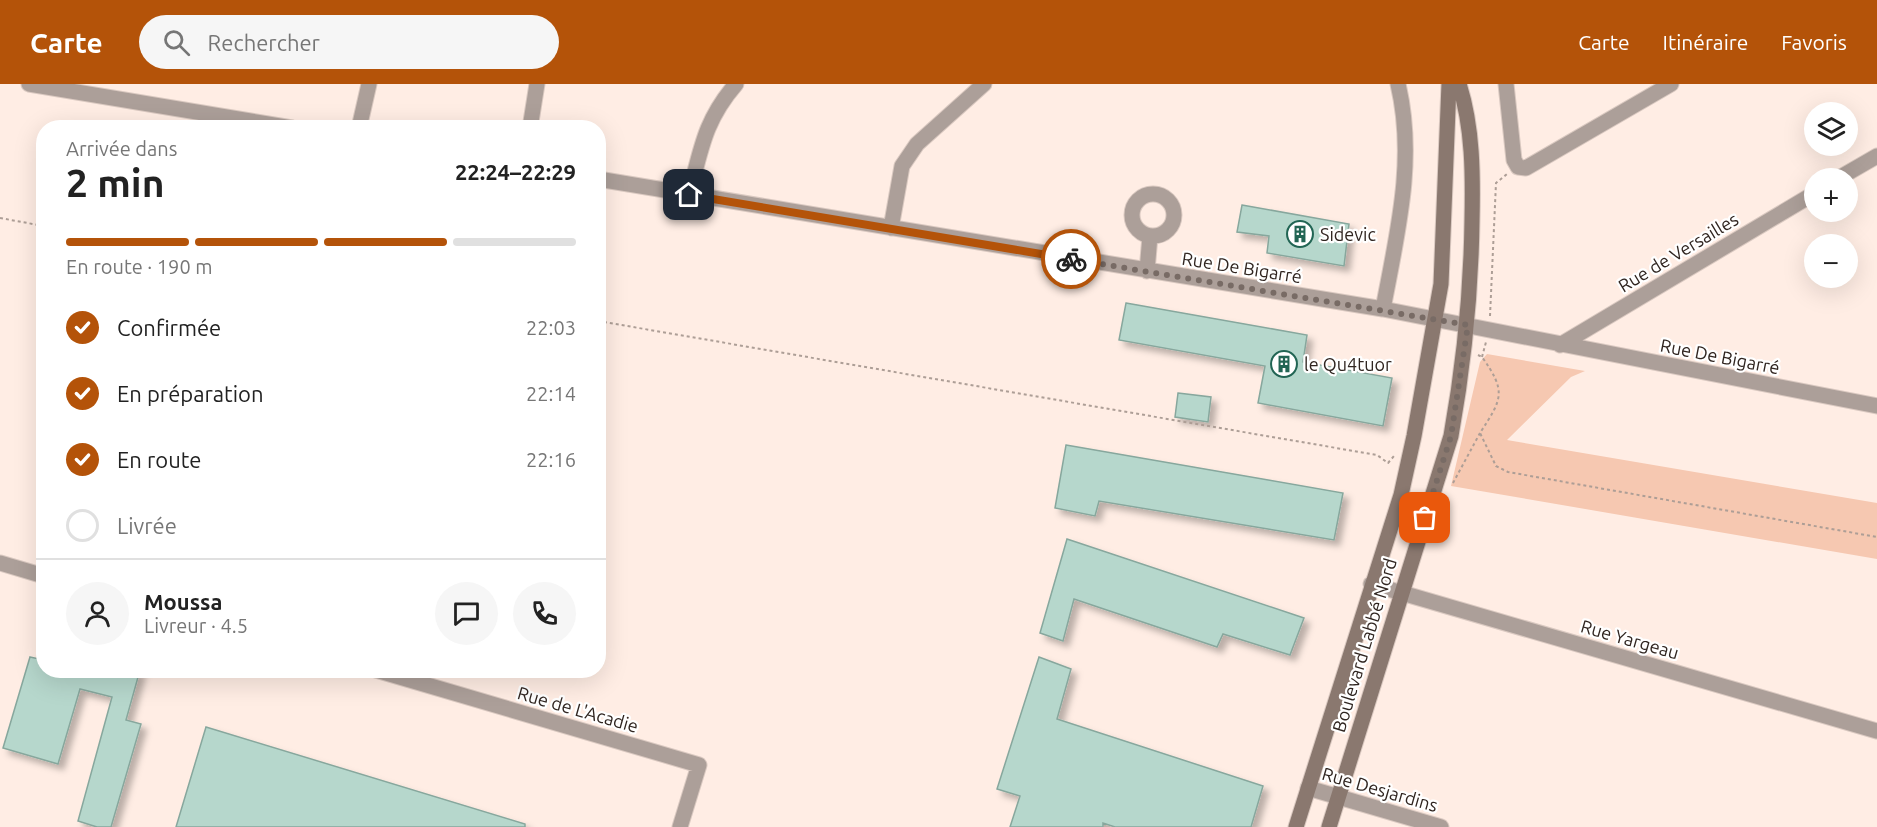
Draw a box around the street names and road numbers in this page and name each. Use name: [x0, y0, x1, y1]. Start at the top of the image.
street label: Rue de Versailles: [1614, 208, 1742, 296]
street label: Rue De Bigarré: [1181, 248, 1303, 286]
street label: Rue De Bigarré: [1659, 335, 1781, 377]
street label: Boulevard Labbé Nord: [1328, 556, 1400, 734]
street label: Rue Yargeau: [1579, 615, 1681, 663]
street label: Rue de L'Acadie: [515, 682, 641, 736]
street label: Rue Desjardins: [1320, 763, 1440, 815]

